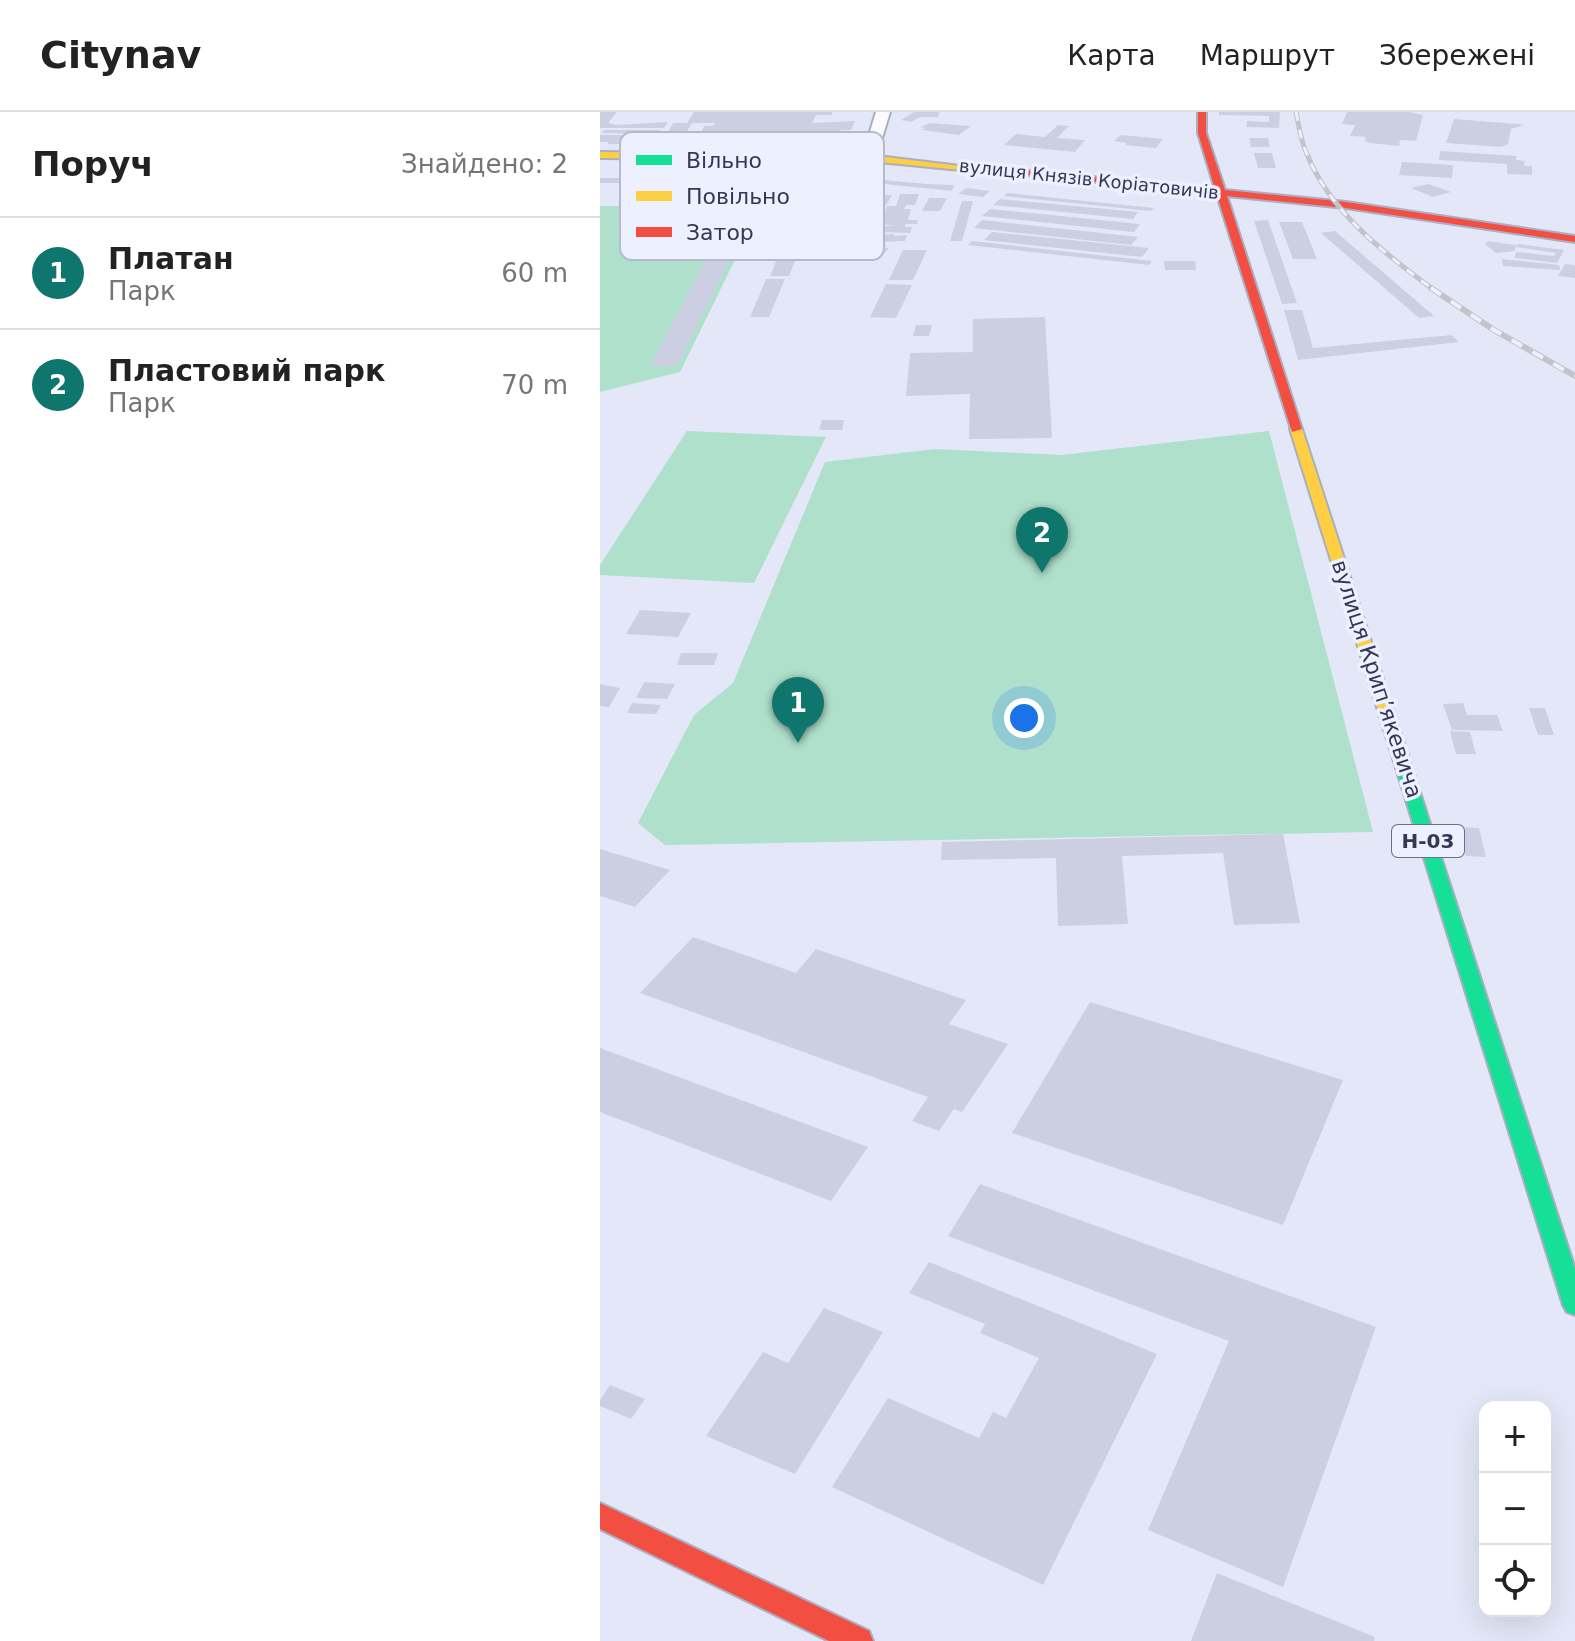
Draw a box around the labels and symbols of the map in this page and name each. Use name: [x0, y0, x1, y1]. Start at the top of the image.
legend: [620, 132, 884, 260]
text: Вільно: [686, 148, 762, 173]
street label: вулиця Князів Коріатовичів: [958, 155, 1220, 203]
text: Повільно: [686, 184, 790, 209]
text: Затор: [686, 220, 754, 245]
pin: 2: [1016, 507, 1068, 573]
street label: вулиця Крипʼякевича: [1327, 557, 1427, 801]
pin: 1: [772, 677, 824, 743]
your location: [1004, 698, 1044, 738]
road number: Н-03: [1392, 825, 1464, 857]

